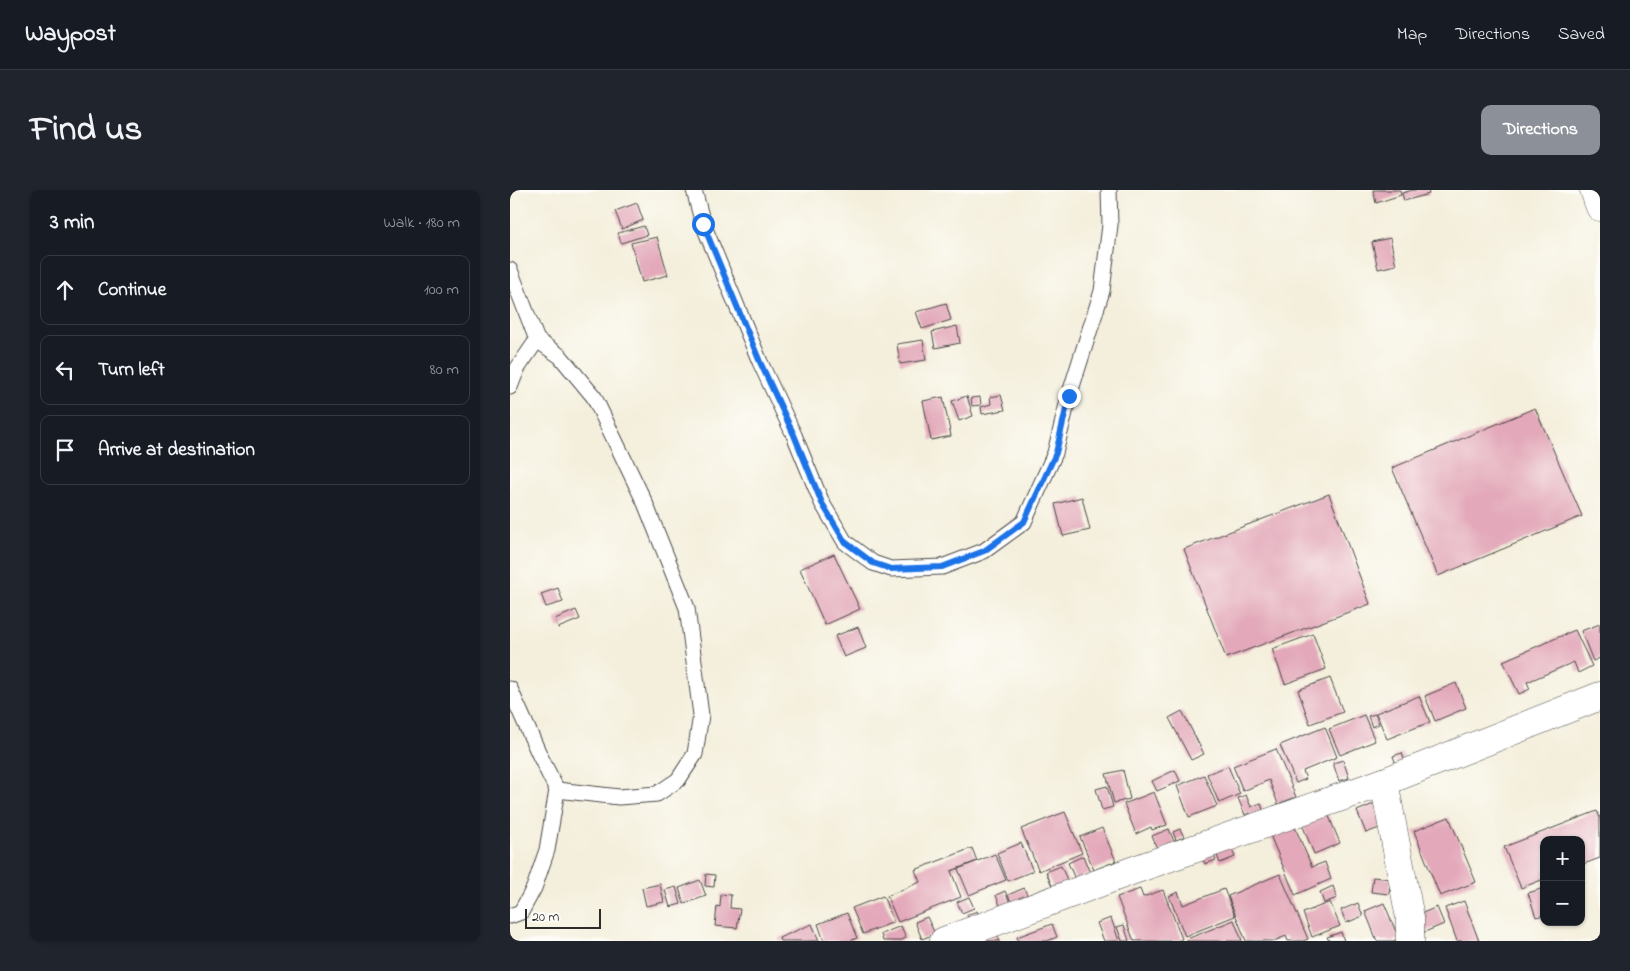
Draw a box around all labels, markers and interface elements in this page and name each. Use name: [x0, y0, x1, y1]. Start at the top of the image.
text: Waypost: [25, 17, 116, 52]
text: Map: [1397, 22, 1427, 48]
text: Directions: [1455, 22, 1530, 48]
text: Saved: [1558, 22, 1605, 48]
text: Find us: [30, 105, 142, 156]
button: Directions: [1481, 105, 1600, 155]
text: 3 min: [50, 208, 94, 238]
text: Walk · 180 m: [383, 211, 460, 235]
route start: [692, 213, 715, 236]
icon: ahead: [51, 276, 79, 304]
text: Continue: [98, 277, 166, 304]
text: 100 m: [424, 278, 459, 302]
icon: left: [51, 356, 79, 384]
text: Turn left: [98, 357, 165, 384]
text: 80 m: [430, 358, 459, 382]
route end: [1058, 385, 1081, 408]
icon: arrive: [51, 436, 79, 464]
text: Arrive at destination: [98, 437, 255, 464]
map controls: [1540, 836, 1585, 926]
button: +: [1540, 836, 1585, 881]
button: −: [1540, 881, 1585, 926]
scale bar: [525, 906, 601, 929]
text: 20 m: [532, 907, 559, 928]

